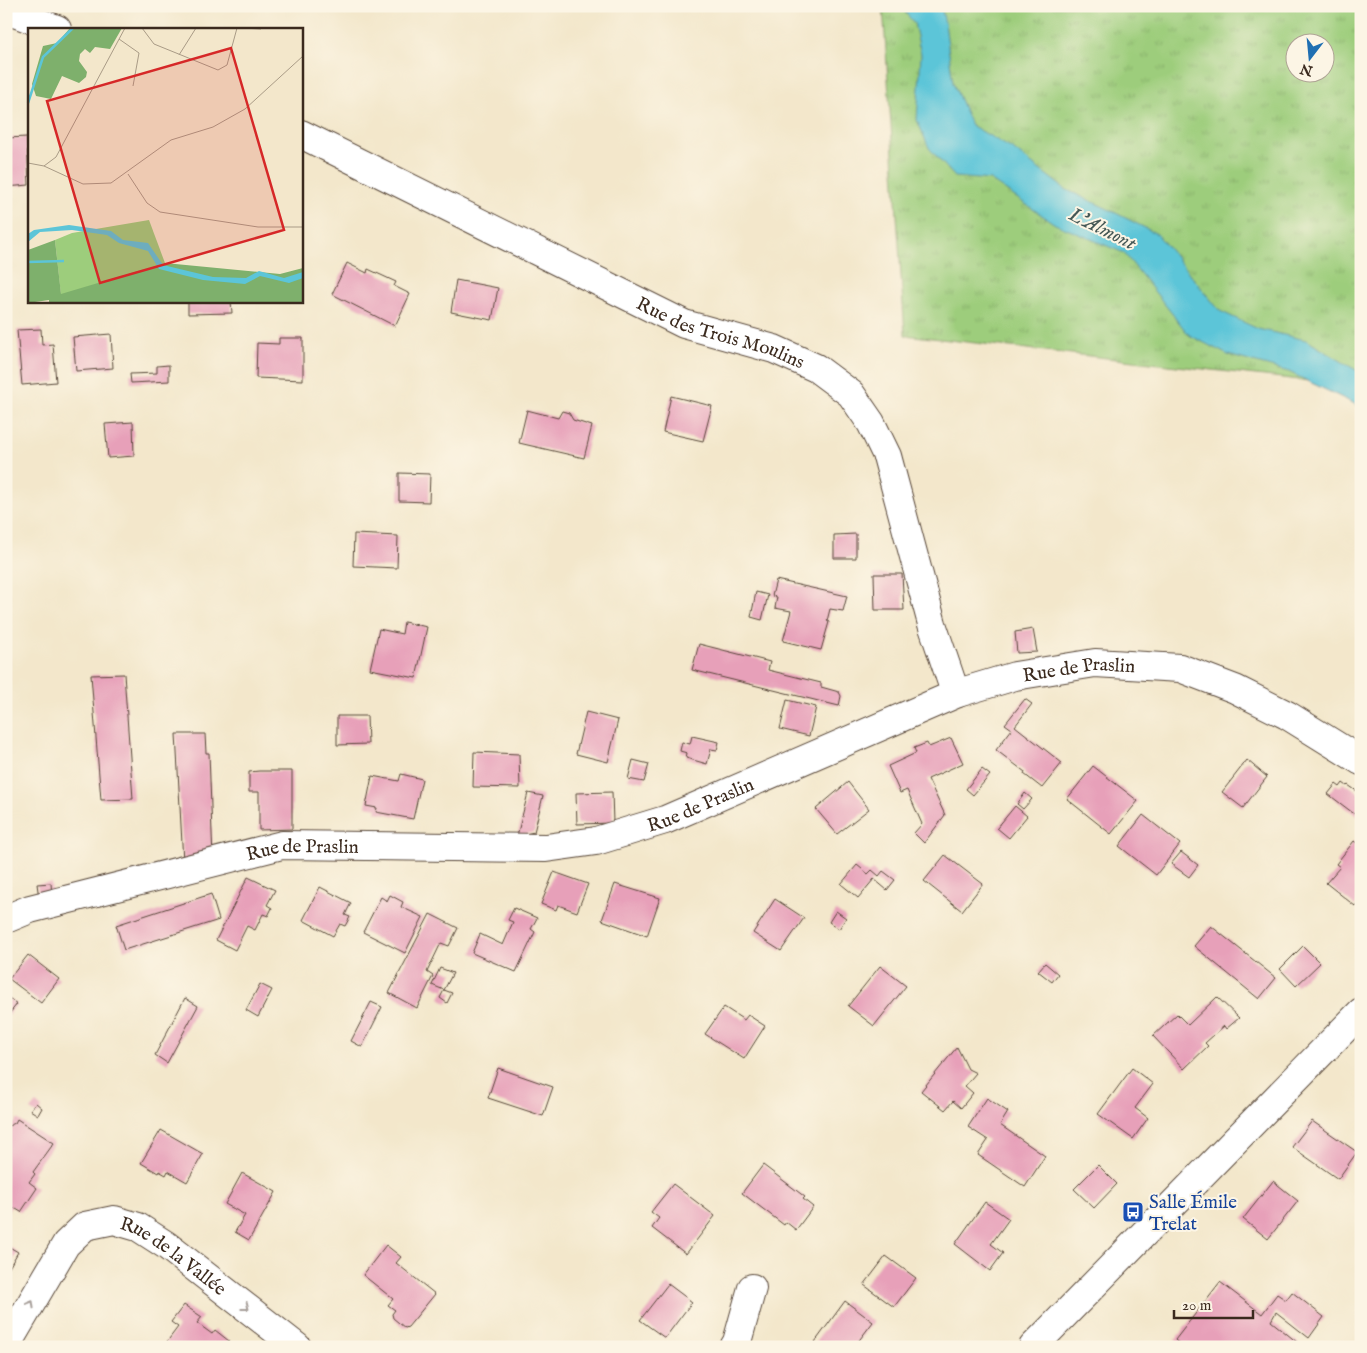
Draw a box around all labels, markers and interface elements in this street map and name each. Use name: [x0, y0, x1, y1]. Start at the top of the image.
inset map: [28, 28, 302, 302]
north arrow: [1284, 32, 1334, 82]
text: N: [1298, 59, 1316, 80]
water label: L'Almont: [1064, 202, 1141, 257]
street label: Rue des Trois Moulins: [632, 292, 808, 375]
street label: Rue de Praslin: [1021, 653, 1136, 689]
street label: Rue de Praslin: [645, 773, 758, 839]
street label: Rue de Praslin: [244, 835, 359, 868]
place label: Salle Émile Trelat: [1149, 1190, 1237, 1237]
bus stop icon: Salle Émile Trelat: [1121, 1200, 1145, 1224]
street label: Rue de la Vallée: [117, 1212, 231, 1302]
scale bar: [1174, 1288, 1253, 1320]
text: 20 m: [1182, 1296, 1212, 1315]
one-way arrow: [24, 1300, 34, 1309]
one-way arrow: [240, 1301, 250, 1310]

